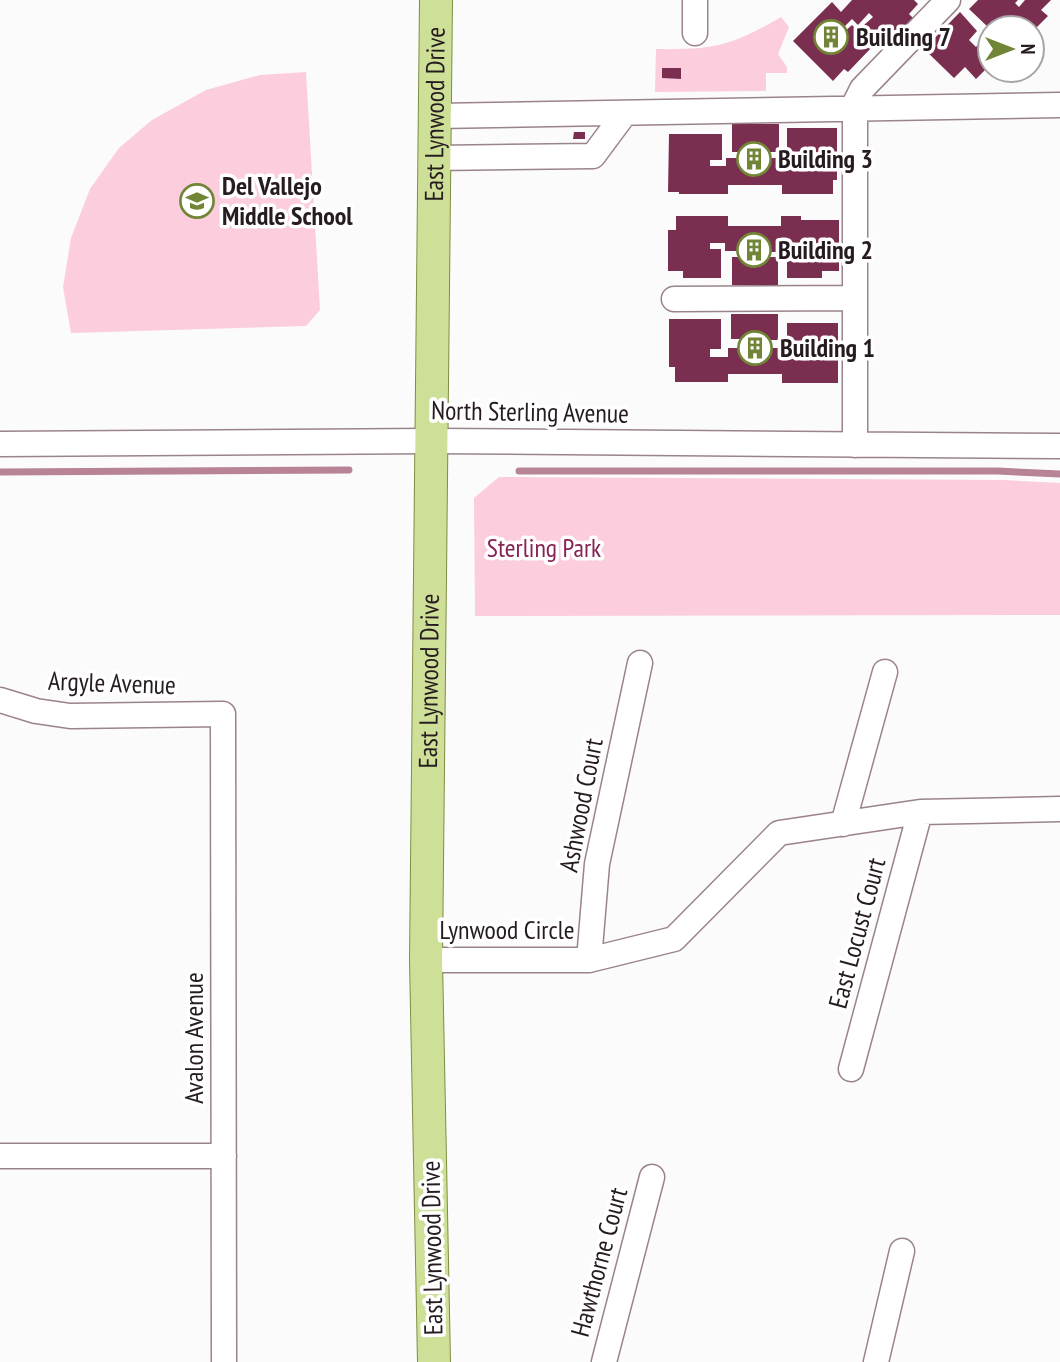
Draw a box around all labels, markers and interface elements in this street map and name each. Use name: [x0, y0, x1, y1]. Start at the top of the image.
north arrow: [976, 14, 1046, 84]
building icon: Building 7: [812, 18, 850, 56]
place label: Building 7: [856, 20, 951, 53]
street label: East Lynwood Drive: [417, 27, 452, 202]
text: N: [1016, 44, 1040, 54]
building icon: Building 3: [735, 140, 773, 178]
place label: Building 3: [778, 142, 873, 175]
place label: Del Vallejo Middle School: [222, 169, 353, 232]
school or university icon: Del Vallejo Middle School: [178, 182, 216, 220]
building icon: Building 2: [735, 231, 773, 269]
place label: Building 2: [778, 233, 873, 266]
building icon: Building 1: [736, 329, 774, 367]
place label: Building 1: [780, 331, 875, 364]
street label: North Sterling Avenue: [431, 393, 629, 430]
park label: Sterling Park: [487, 531, 601, 564]
street label: East Lynwood Drive: [411, 594, 446, 769]
street label: Argyle Avenue: [48, 664, 176, 701]
street label: Ashwood Court: [551, 735, 610, 875]
street label: East Locust Court: [821, 854, 892, 1012]
street label: Lynwood Circle: [439, 913, 575, 946]
street label: Avalon Avenue: [177, 972, 210, 1104]
street label: East Lynwood Drive: [413, 1160, 450, 1336]
street label: Hawthorne Court: [563, 1184, 634, 1340]

